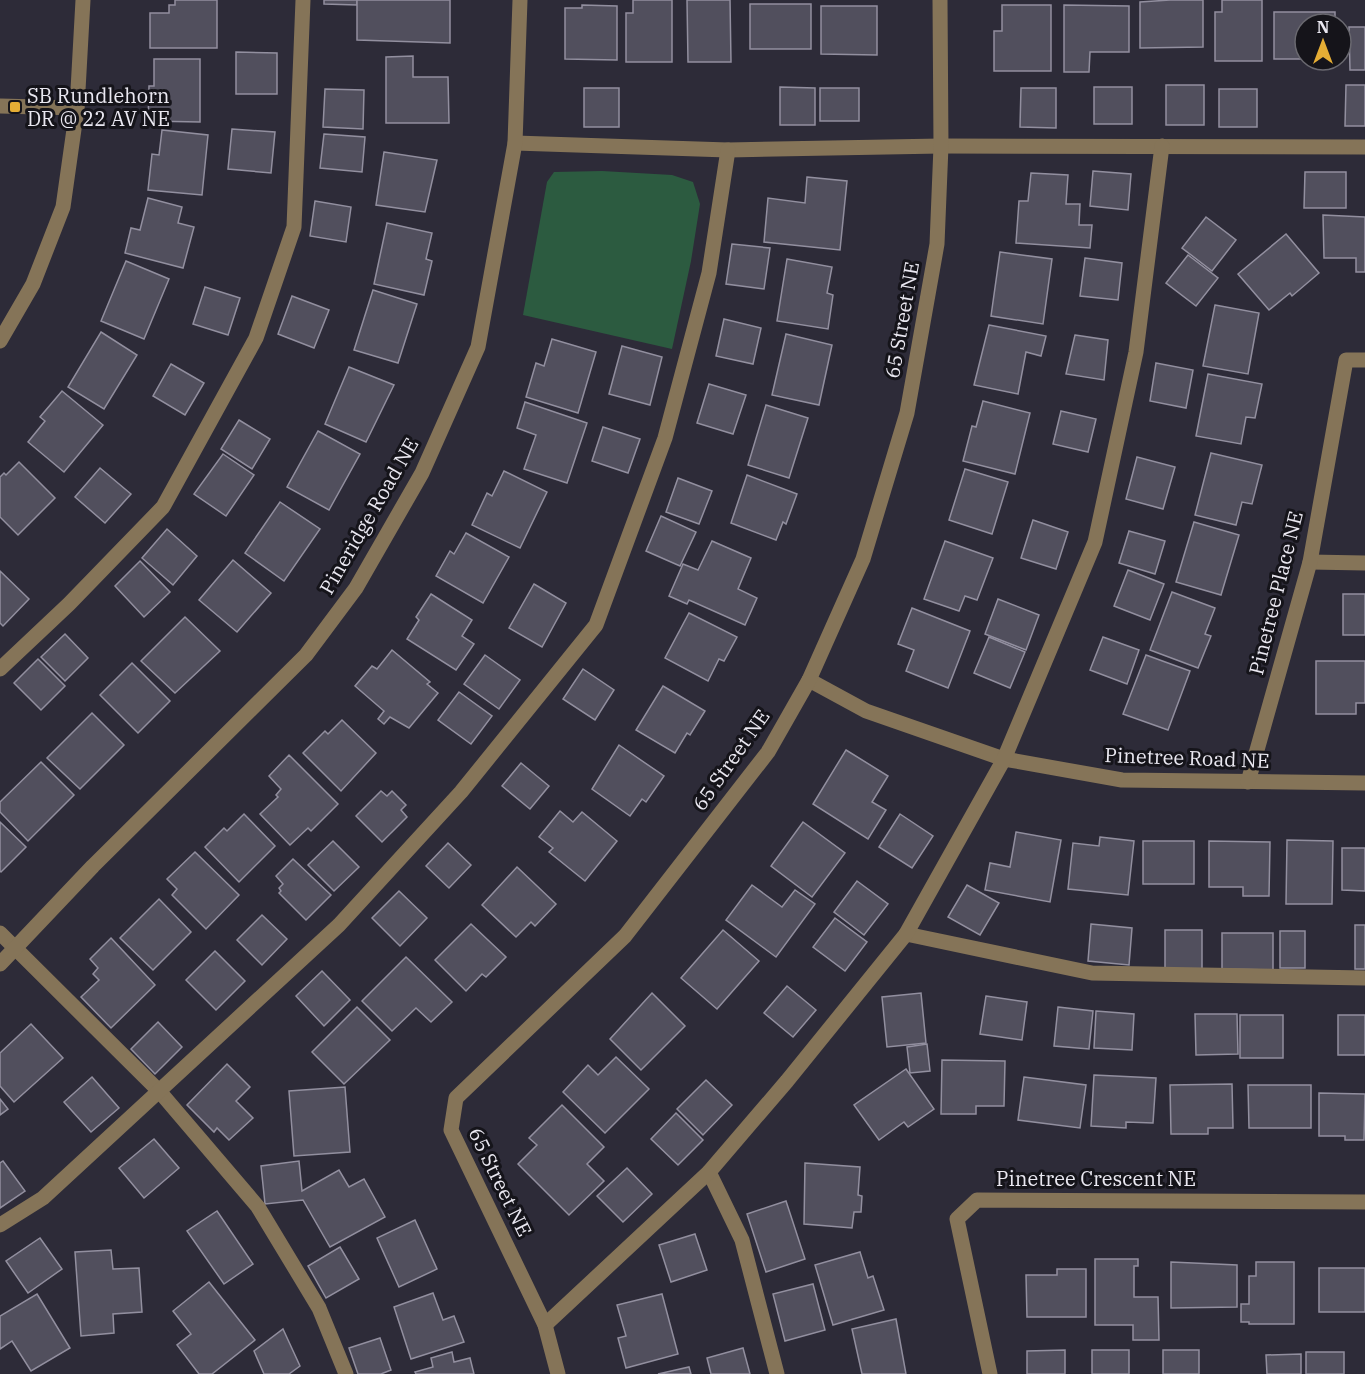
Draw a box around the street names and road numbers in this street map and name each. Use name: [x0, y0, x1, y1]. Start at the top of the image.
street label: 65 Street NE: [878, 260, 925, 380]
street label: Pineridge Road NE: [313, 433, 424, 599]
street label: Pinetree Place NE: [1242, 508, 1309, 677]
street label: 65 Street NE: [686, 704, 775, 816]
street label: Pinetree Road NE: [1104, 741, 1270, 774]
street label: 65 Street NE: [462, 1123, 538, 1241]
street label: Pinetree Crescent NE: [996, 1165, 1196, 1192]

